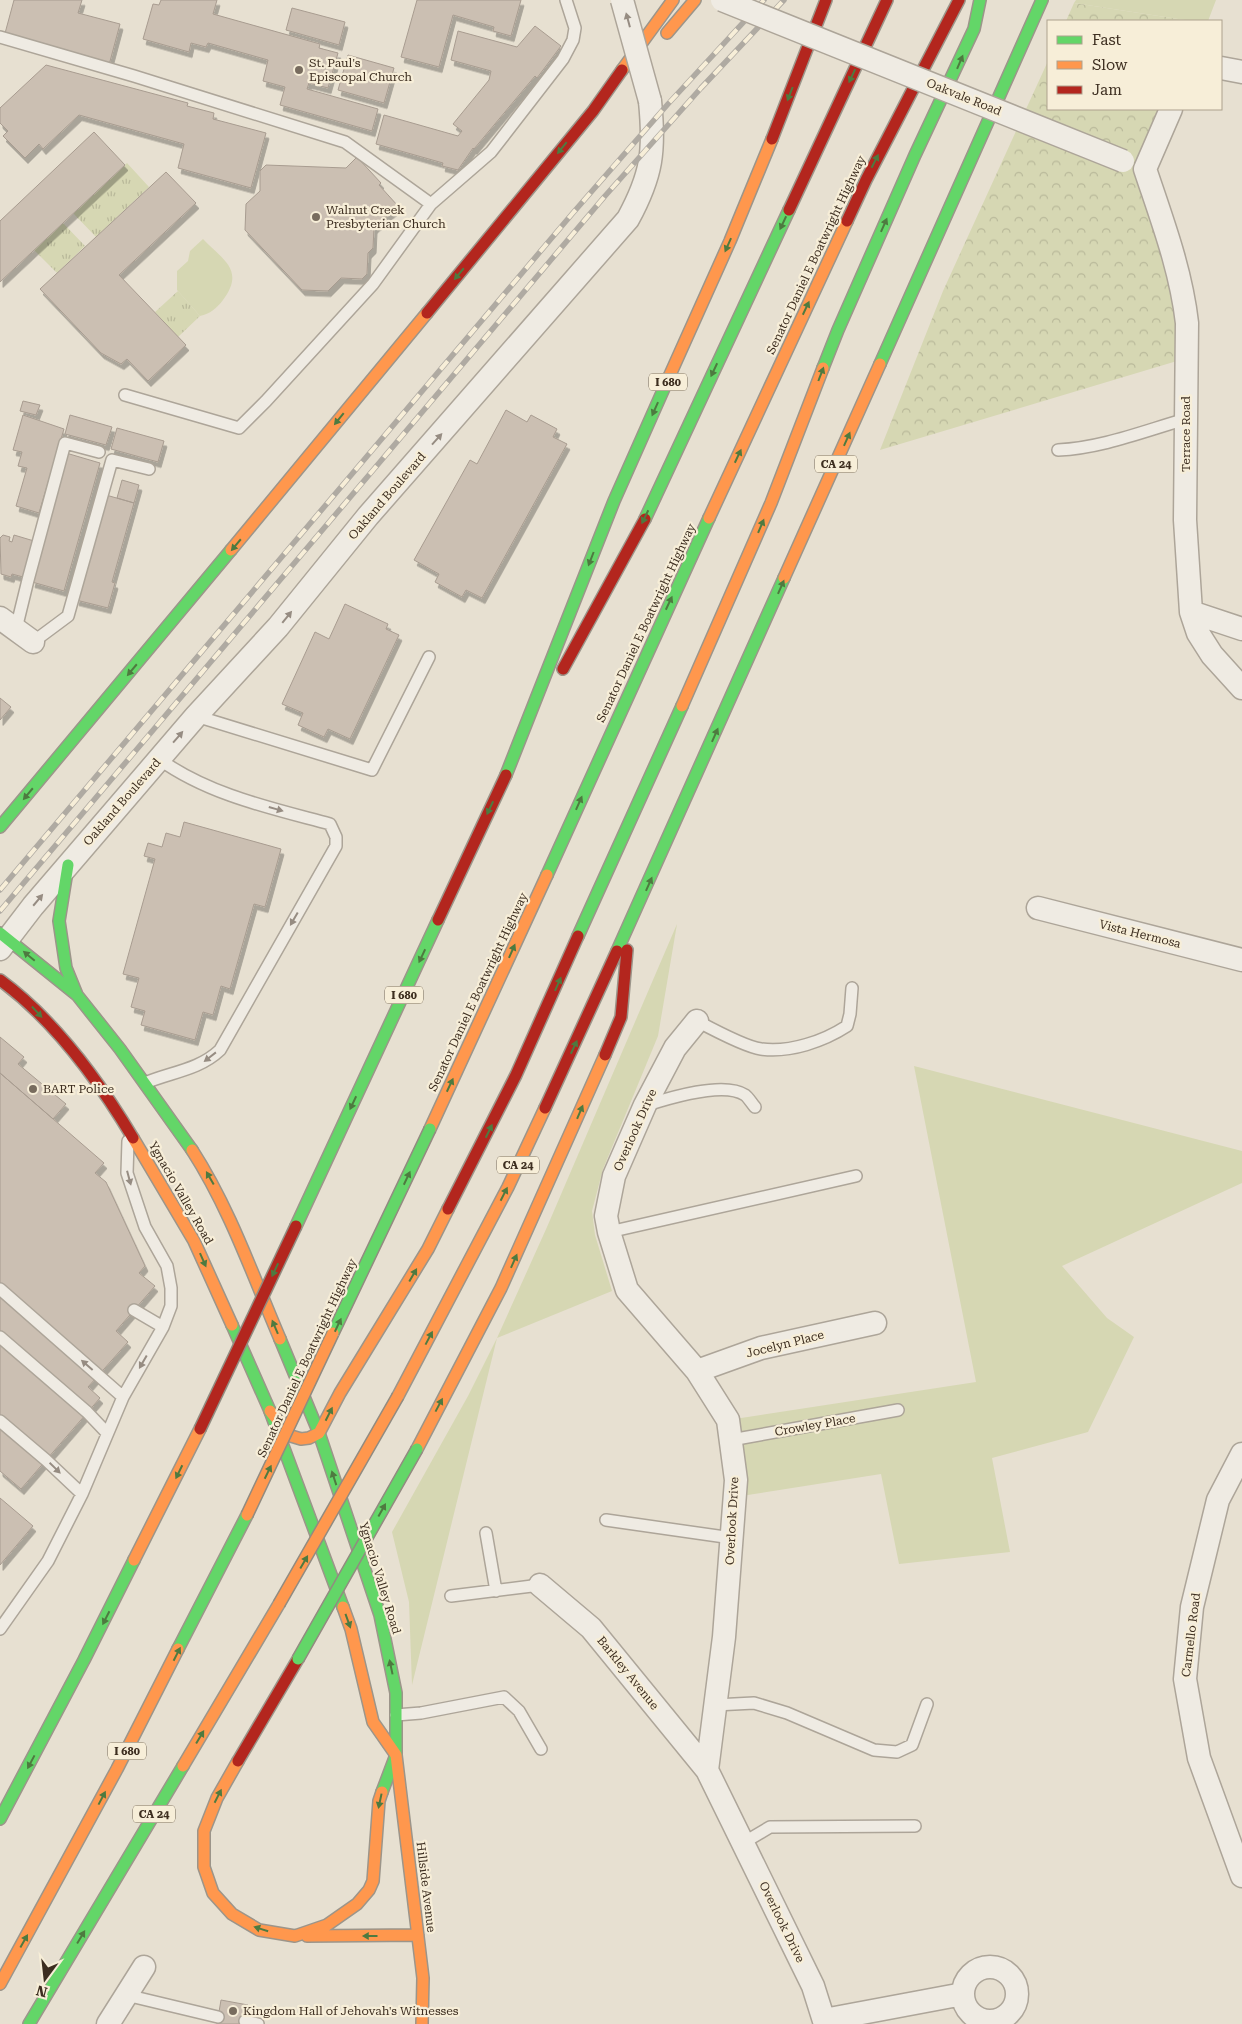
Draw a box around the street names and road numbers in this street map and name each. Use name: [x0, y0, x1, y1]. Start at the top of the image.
street label: Oakvale Road: [924, 76, 1004, 119]
street label: Senator Daniel E Boatwright Highway: [764, 153, 869, 357]
road number: I 680: [649, 374, 687, 391]
street label: Terrace Road: [1179, 396, 1193, 472]
street label: Oakland Boulevard: [345, 449, 429, 542]
road number: CA 24: [815, 456, 857, 472]
street label: Senator Daniel E Boatwright Highway: [594, 521, 699, 725]
street label: Oakland Boulevard: [80, 755, 164, 848]
street label: Senator Daniel E Boatwright Highway: [426, 890, 531, 1094]
street label: Vista Hermosa: [1098, 917, 1183, 951]
road number: I 680: [385, 986, 423, 1004]
street label: Overlook Drive: [611, 1086, 660, 1173]
street label: Ygnacio Valley Road: [146, 1139, 216, 1247]
road number: CA 24: [497, 1156, 539, 1174]
street label: Senator Daniel E Boatwright Highway: [255, 1256, 360, 1460]
street label: Jocelyn Place: [745, 1327, 826, 1360]
street label: Crowley Place: [773, 1411, 857, 1439]
street label: Overlook Drive: [723, 1476, 741, 1565]
street label: Ygnacio Valley Road: [356, 1520, 404, 1636]
street label: Carmello Road: [1179, 1592, 1203, 1678]
street label: Barkley Avenue: [594, 1634, 662, 1713]
road number: I 680: [108, 1742, 146, 1760]
road number: CA 24: [133, 1806, 175, 1822]
street label: Hillside Avenue: [414, 1841, 439, 1933]
street label: Overlook Drive: [756, 1879, 808, 1965]

